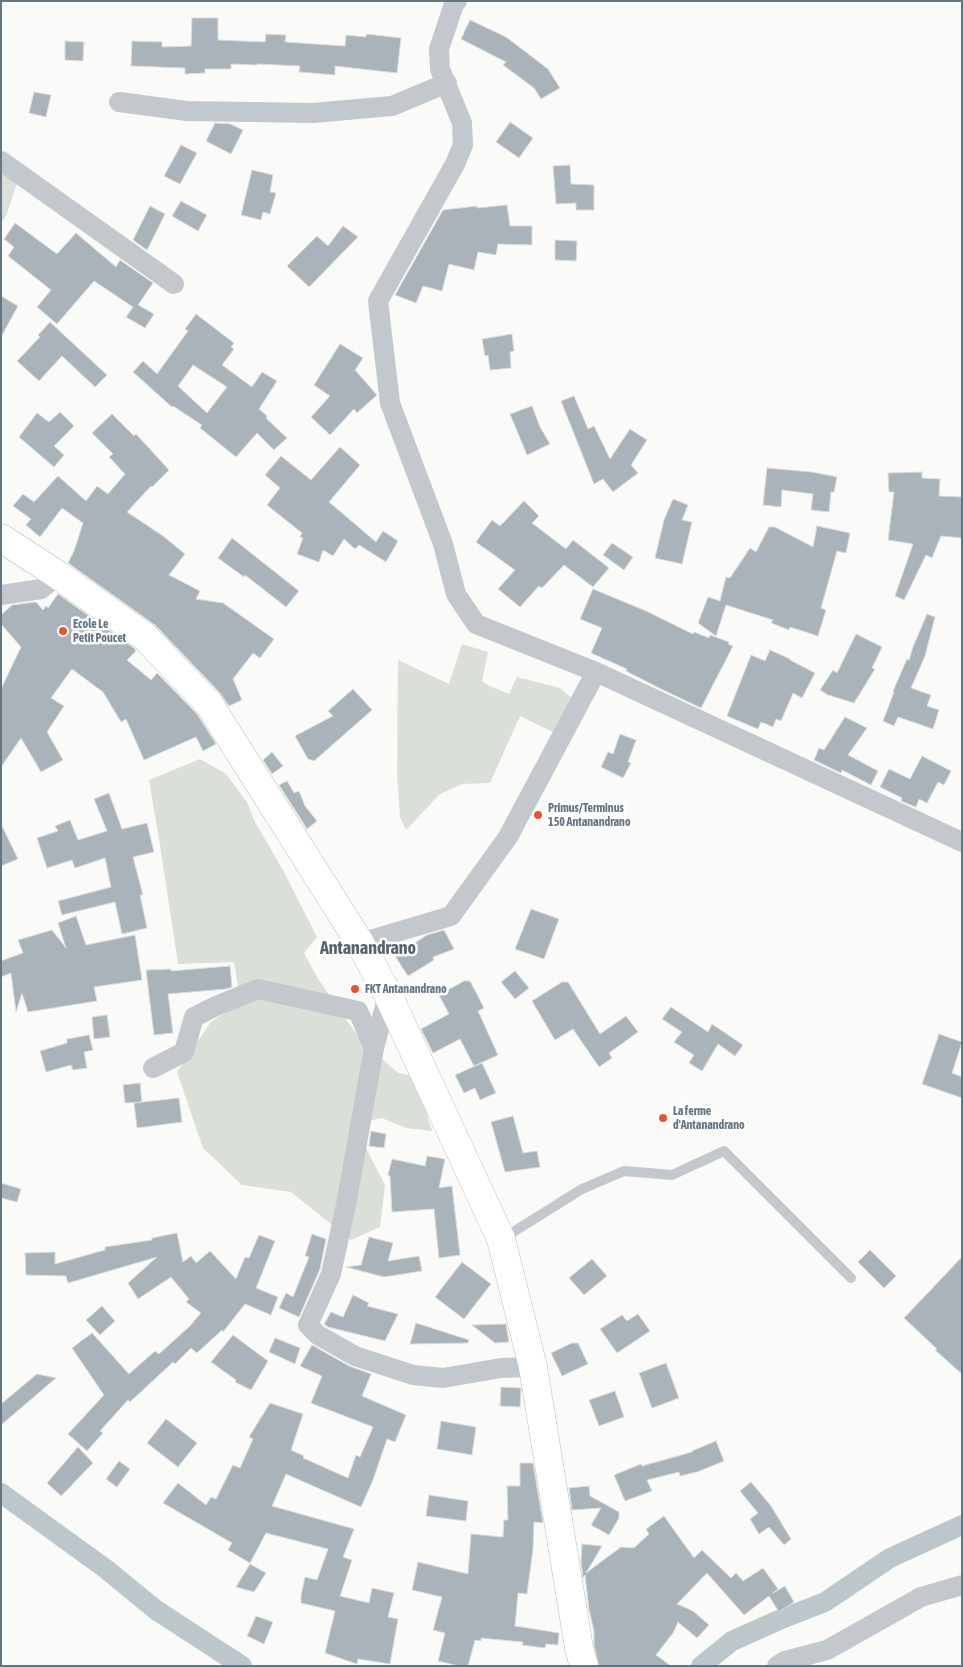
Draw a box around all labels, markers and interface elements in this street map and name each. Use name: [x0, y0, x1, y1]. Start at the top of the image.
place label: Ecole Le Petit Poucet: [73, 617, 126, 645]
marker: Ecole Le Petit Poucet: [57, 625, 69, 637]
place label: Primus/Terminus 150 Antanandrano: [548, 801, 631, 829]
marker: Primus/Terminus 150 Antanandrano: [532, 809, 544, 821]
district label: Antanandrano: [320, 937, 416, 959]
place label: FKT Antanandrano: [365, 982, 447, 996]
marker: FKT Antanandrano: [349, 983, 361, 995]
place label: La ferme d'Antanandrano: [673, 1104, 745, 1132]
marker: La ferme d'Antanandrano: [657, 1112, 669, 1124]

